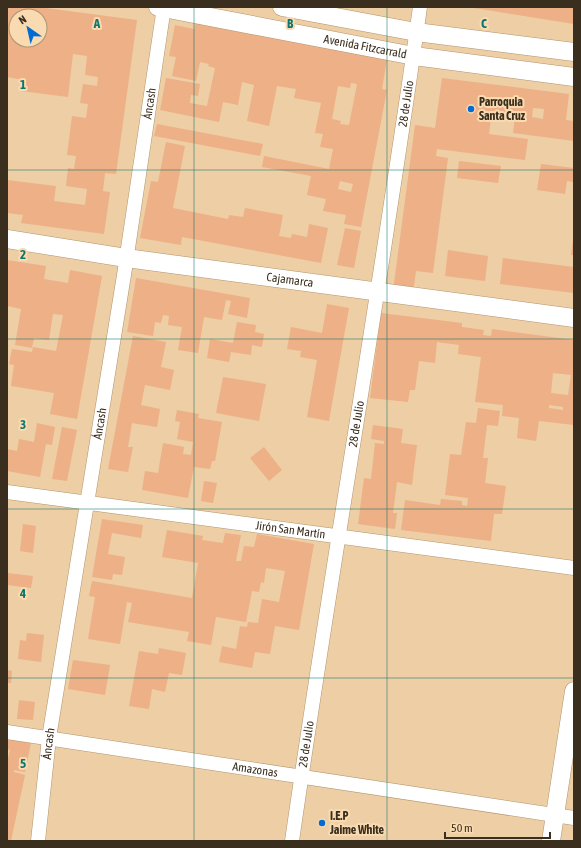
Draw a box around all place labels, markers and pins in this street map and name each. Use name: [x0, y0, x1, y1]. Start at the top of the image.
place label: Parroquia Santa Cruz: [479, 95, 526, 123]
marker: Parroquia Santa Cruz: [466, 104, 476, 114]
place label: I.E.P Jaime White: [329, 809, 385, 837]
marker: I.E.P Jaime White: [317, 818, 327, 828]

